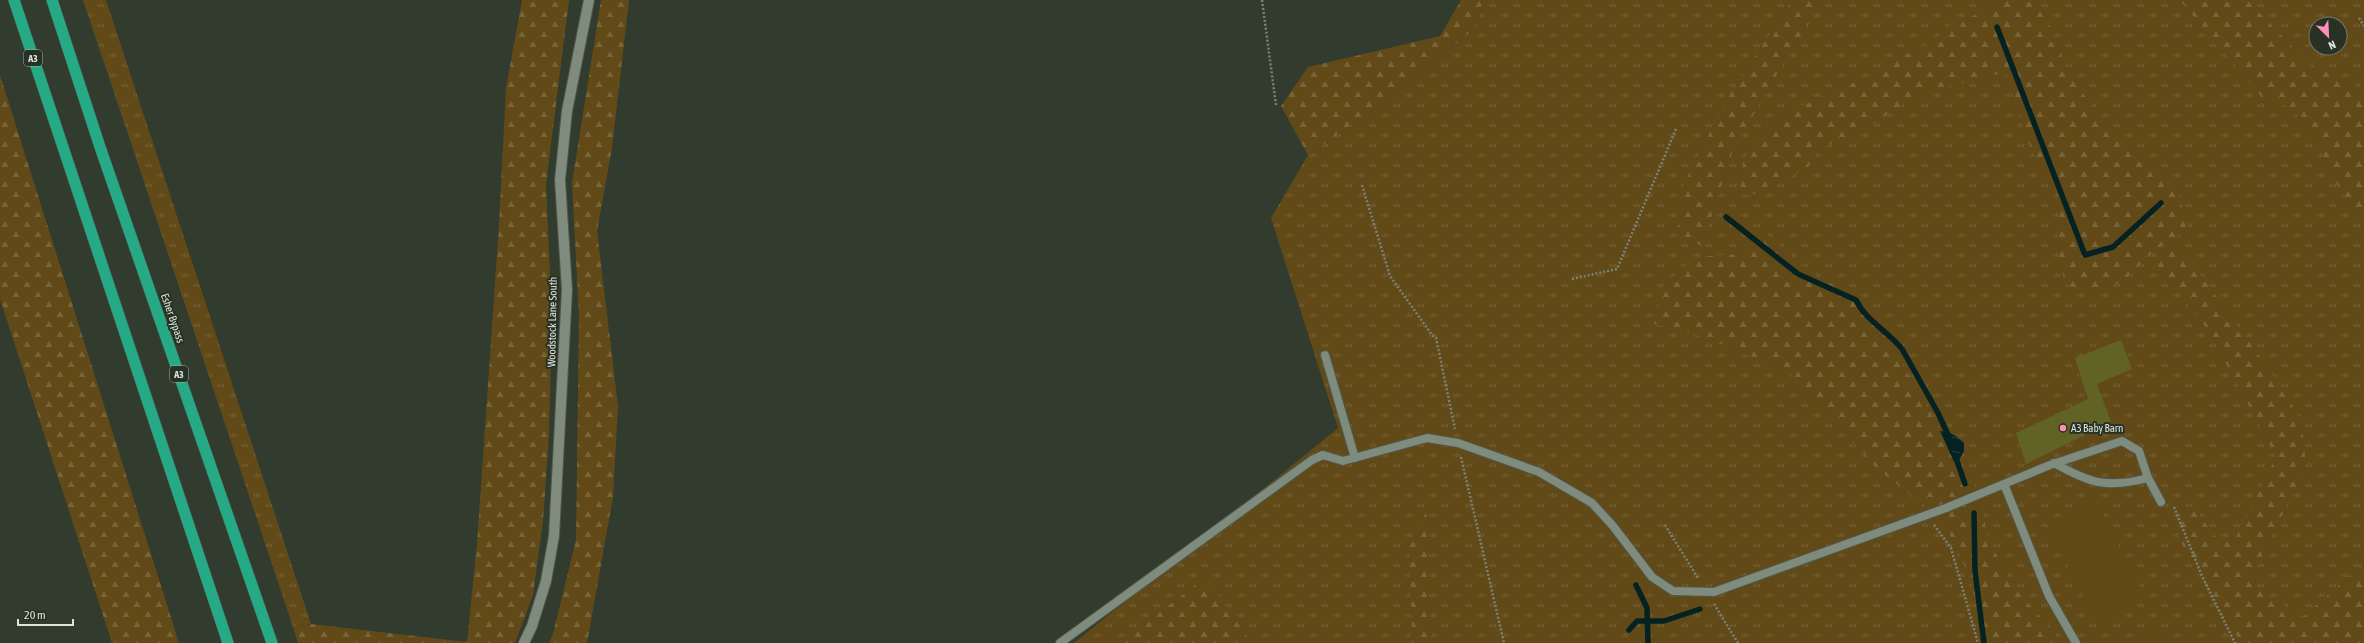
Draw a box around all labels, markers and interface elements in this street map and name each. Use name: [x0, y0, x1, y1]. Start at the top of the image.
north arrow: [2308, 16, 2348, 56]
text: N: [2327, 38, 2337, 52]
road number: A3: [24, 50, 42, 66]
street label: Woodstock Lane South: [545, 277, 559, 367]
street label: Esher Bypass: [159, 292, 187, 344]
road number: A3: [170, 366, 188, 382]
place label: A3 Baby Barn: [2071, 422, 2123, 434]
marker: A3 Baby Barn: [2058, 423, 2068, 433]
scale bar: [18, 601, 73, 627]
text: 20 m: [24, 608, 46, 622]

